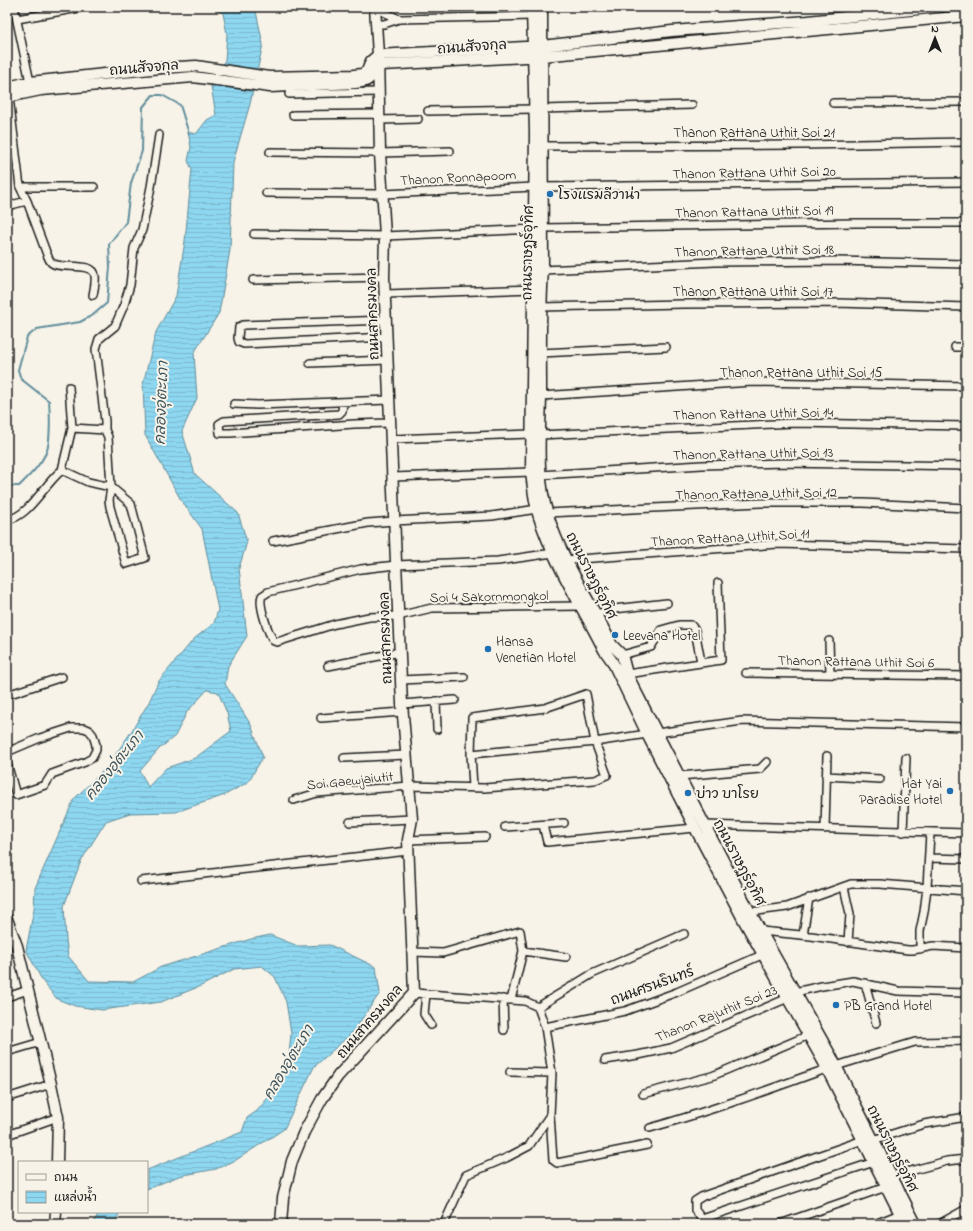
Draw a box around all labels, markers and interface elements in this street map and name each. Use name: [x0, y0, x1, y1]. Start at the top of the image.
north arrow: [915, 18, 955, 58]
text: N: [931, 21, 939, 37]
street label: ถนนสัจจกุล: [437, 35, 508, 60]
street label: ถนนสัจจกุล: [109, 55, 180, 82]
street label: Thanon Rattana Uthit Soi 21: [673, 123, 835, 144]
street label: Thanon Rattana Uthit Soi 20: [672, 162, 836, 185]
street label: Thanon Ronnapoom: [399, 165, 517, 192]
place label: โรงแรมลีวาน่า: [558, 185, 640, 206]
marker: โรงแรมลีวาน่า: [545, 189, 555, 199]
street label: Thanon Rattana Uthit Soi 19: [674, 201, 834, 224]
street label: ถนนราษฏร์อุทิศ: [517, 204, 540, 301]
street label: Thanon Rattana Uthit Soi 18: [674, 240, 834, 263]
street label: ถนนสาครมงคล: [361, 267, 386, 361]
street label: Thanon Rattana Uthit Soi 17: [673, 282, 833, 303]
water label: คลองอุ่ตะเภา: [150, 359, 175, 445]
street label: Thanon Rattana Uthit Soi 15: [720, 363, 882, 384]
street label: Thanon Rattana Uthit Soi 14: [673, 403, 834, 426]
street label: Thanon Rattana Uthit Soi 13: [673, 443, 834, 466]
street label: Thanon Rattana Uthit Soi 12: [675, 483, 837, 506]
street label: Thanon Rattana Uthit Soi 11: [650, 524, 811, 553]
street label: ถนนราษฏร์อุทิศ: [560, 529, 622, 624]
street label: Soi 4 Sakornmongkol: [429, 586, 549, 610]
street label: ถนนสาครมงคล: [374, 591, 399, 685]
place label: Leevana Hotel: [623, 626, 700, 647]
marker: Leevana Hotel: [610, 630, 620, 640]
place label: Hansa Venetian Hotel: [495, 632, 576, 669]
marker: Hansa Venetian Hotel: [483, 644, 493, 654]
street label: Thanon Rattana Uthit Soi 6: [778, 651, 934, 674]
water label: คลองอุ่ตะเภา: [80, 725, 151, 805]
street label: Soi Gaewjaiutit: [306, 766, 395, 796]
place label: Hat Yai Paradise Hotel: [859, 774, 942, 811]
place label: บ่าว บาโรย: [696, 784, 759, 805]
marker: Hat Yai Paradise Hotel: [945, 786, 955, 796]
marker: บ่าว บาโรย: [683, 788, 693, 798]
street label: ถนนราษฏร์อุทิศ: [707, 816, 771, 911]
street label: ถนนศรนรินทร์: [608, 961, 698, 1011]
street label: ถนนสาครมงคล: [332, 980, 408, 1064]
street label: Thanon Rajuthit Soi 23: [652, 980, 781, 1048]
place label: PB Grand Hotel: [844, 996, 932, 1017]
marker: PB Grand Hotel: [831, 1000, 841, 1010]
water label: คลองอุ่ตะเภา: [258, 1020, 321, 1104]
street label: ถนนราษฏร์อุทิศ: [861, 1102, 923, 1197]
legend: [18, 1161, 148, 1213]
text: ถนน: [54, 1169, 78, 1187]
text: แหล่งน้ำ: [54, 1186, 97, 1207]

